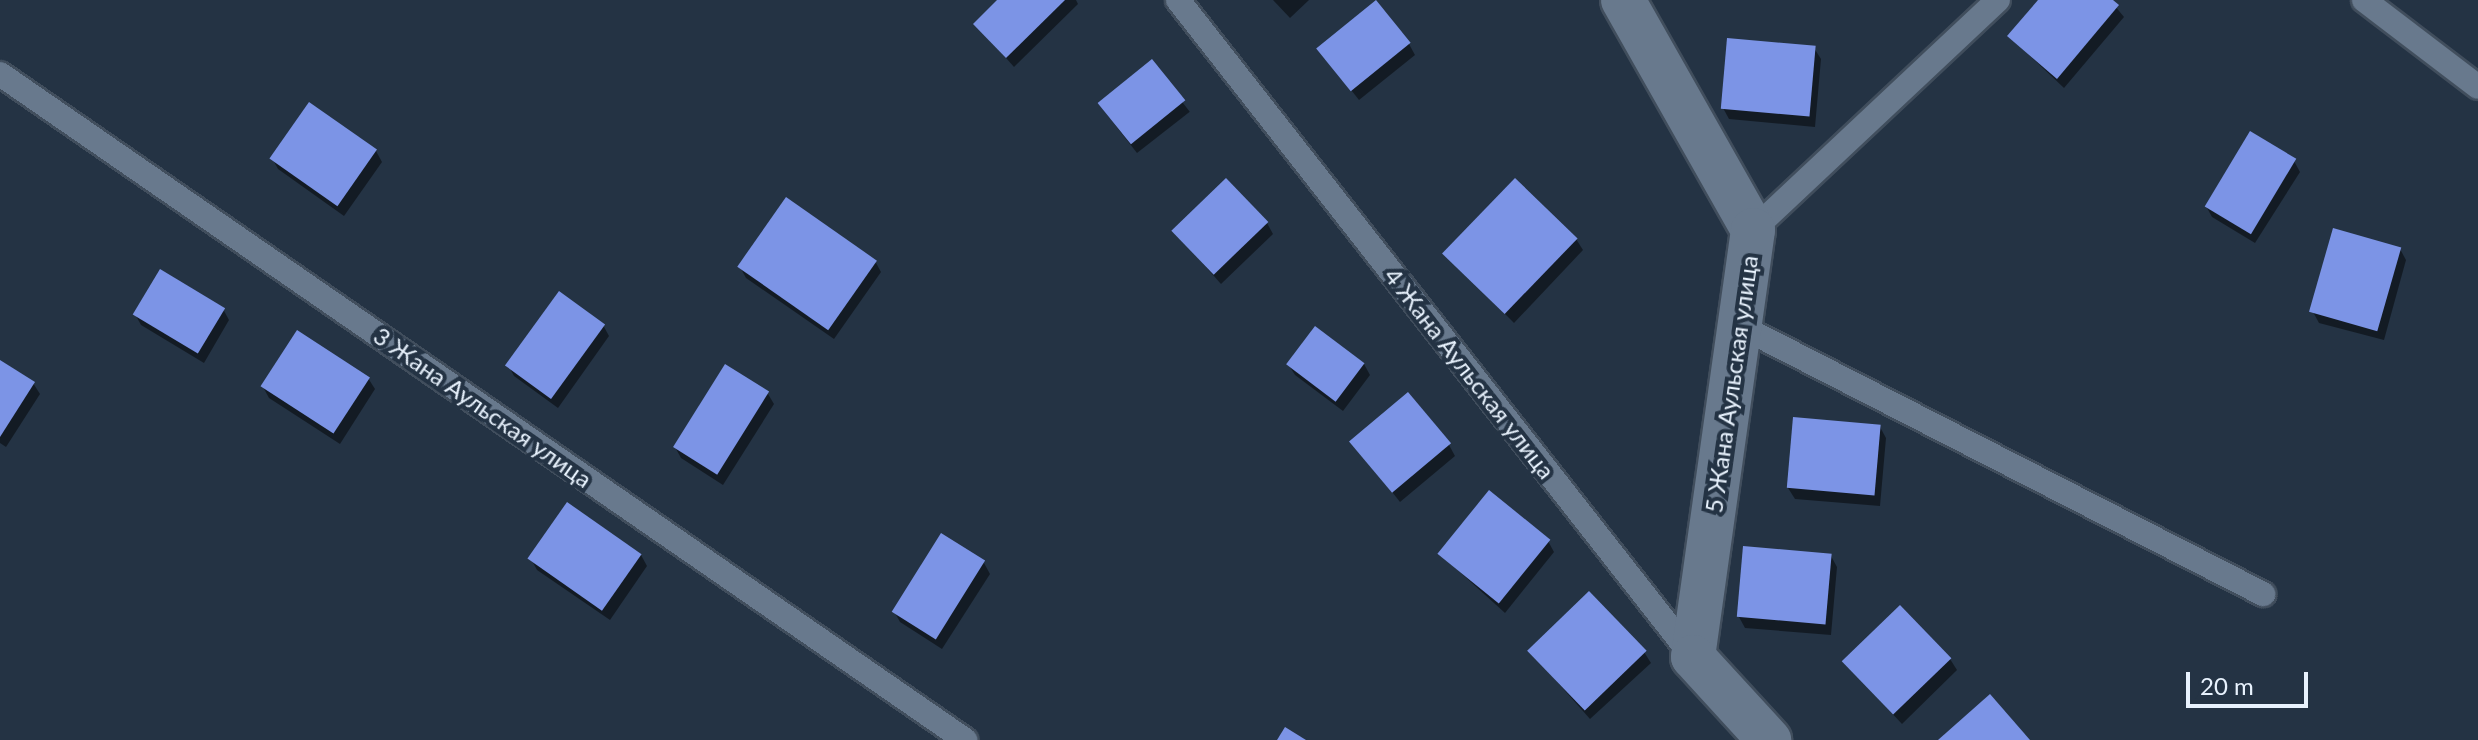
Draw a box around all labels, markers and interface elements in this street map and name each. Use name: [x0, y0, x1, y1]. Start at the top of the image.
street label: 5 Жана Аульская улица: [1699, 253, 1763, 515]
street label: 4 Жана Аульская улица: [1379, 262, 1561, 484]
street label: 3 Жана Аульская улица: [368, 321, 598, 493]
scale bar: [2190, 656, 2312, 706]
text: 20 m: [2200, 671, 2254, 700]

